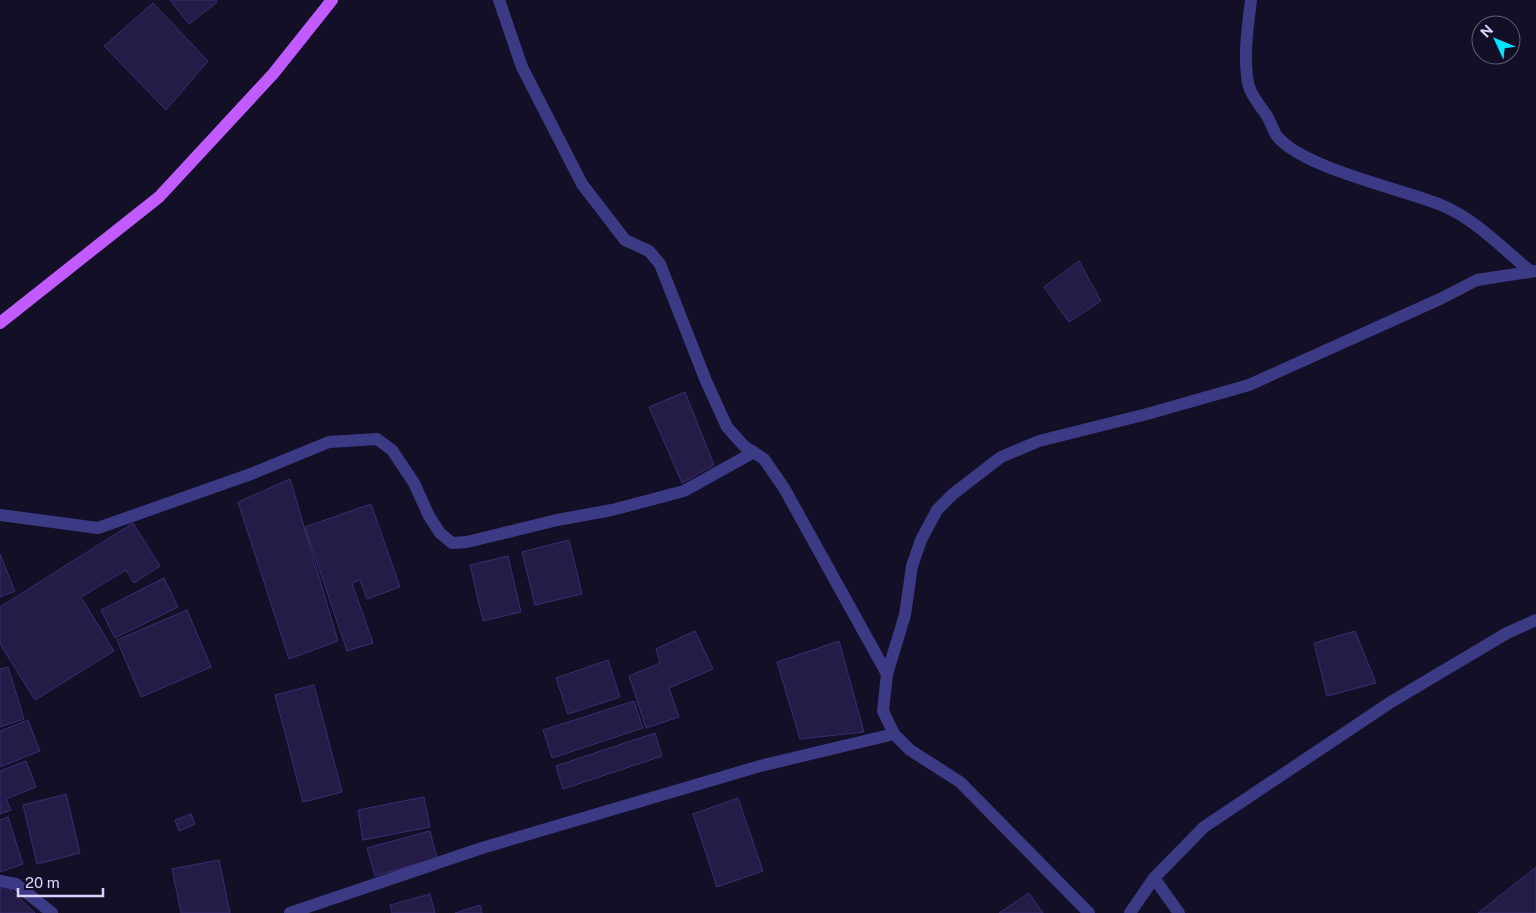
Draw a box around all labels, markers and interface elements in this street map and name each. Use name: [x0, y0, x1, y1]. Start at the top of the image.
north arrow: [1471, 15, 1521, 65]
text: N: [1477, 21, 1496, 40]
scale bar: [18, 866, 102, 898]
text: 20 m: [25, 874, 60, 891]

